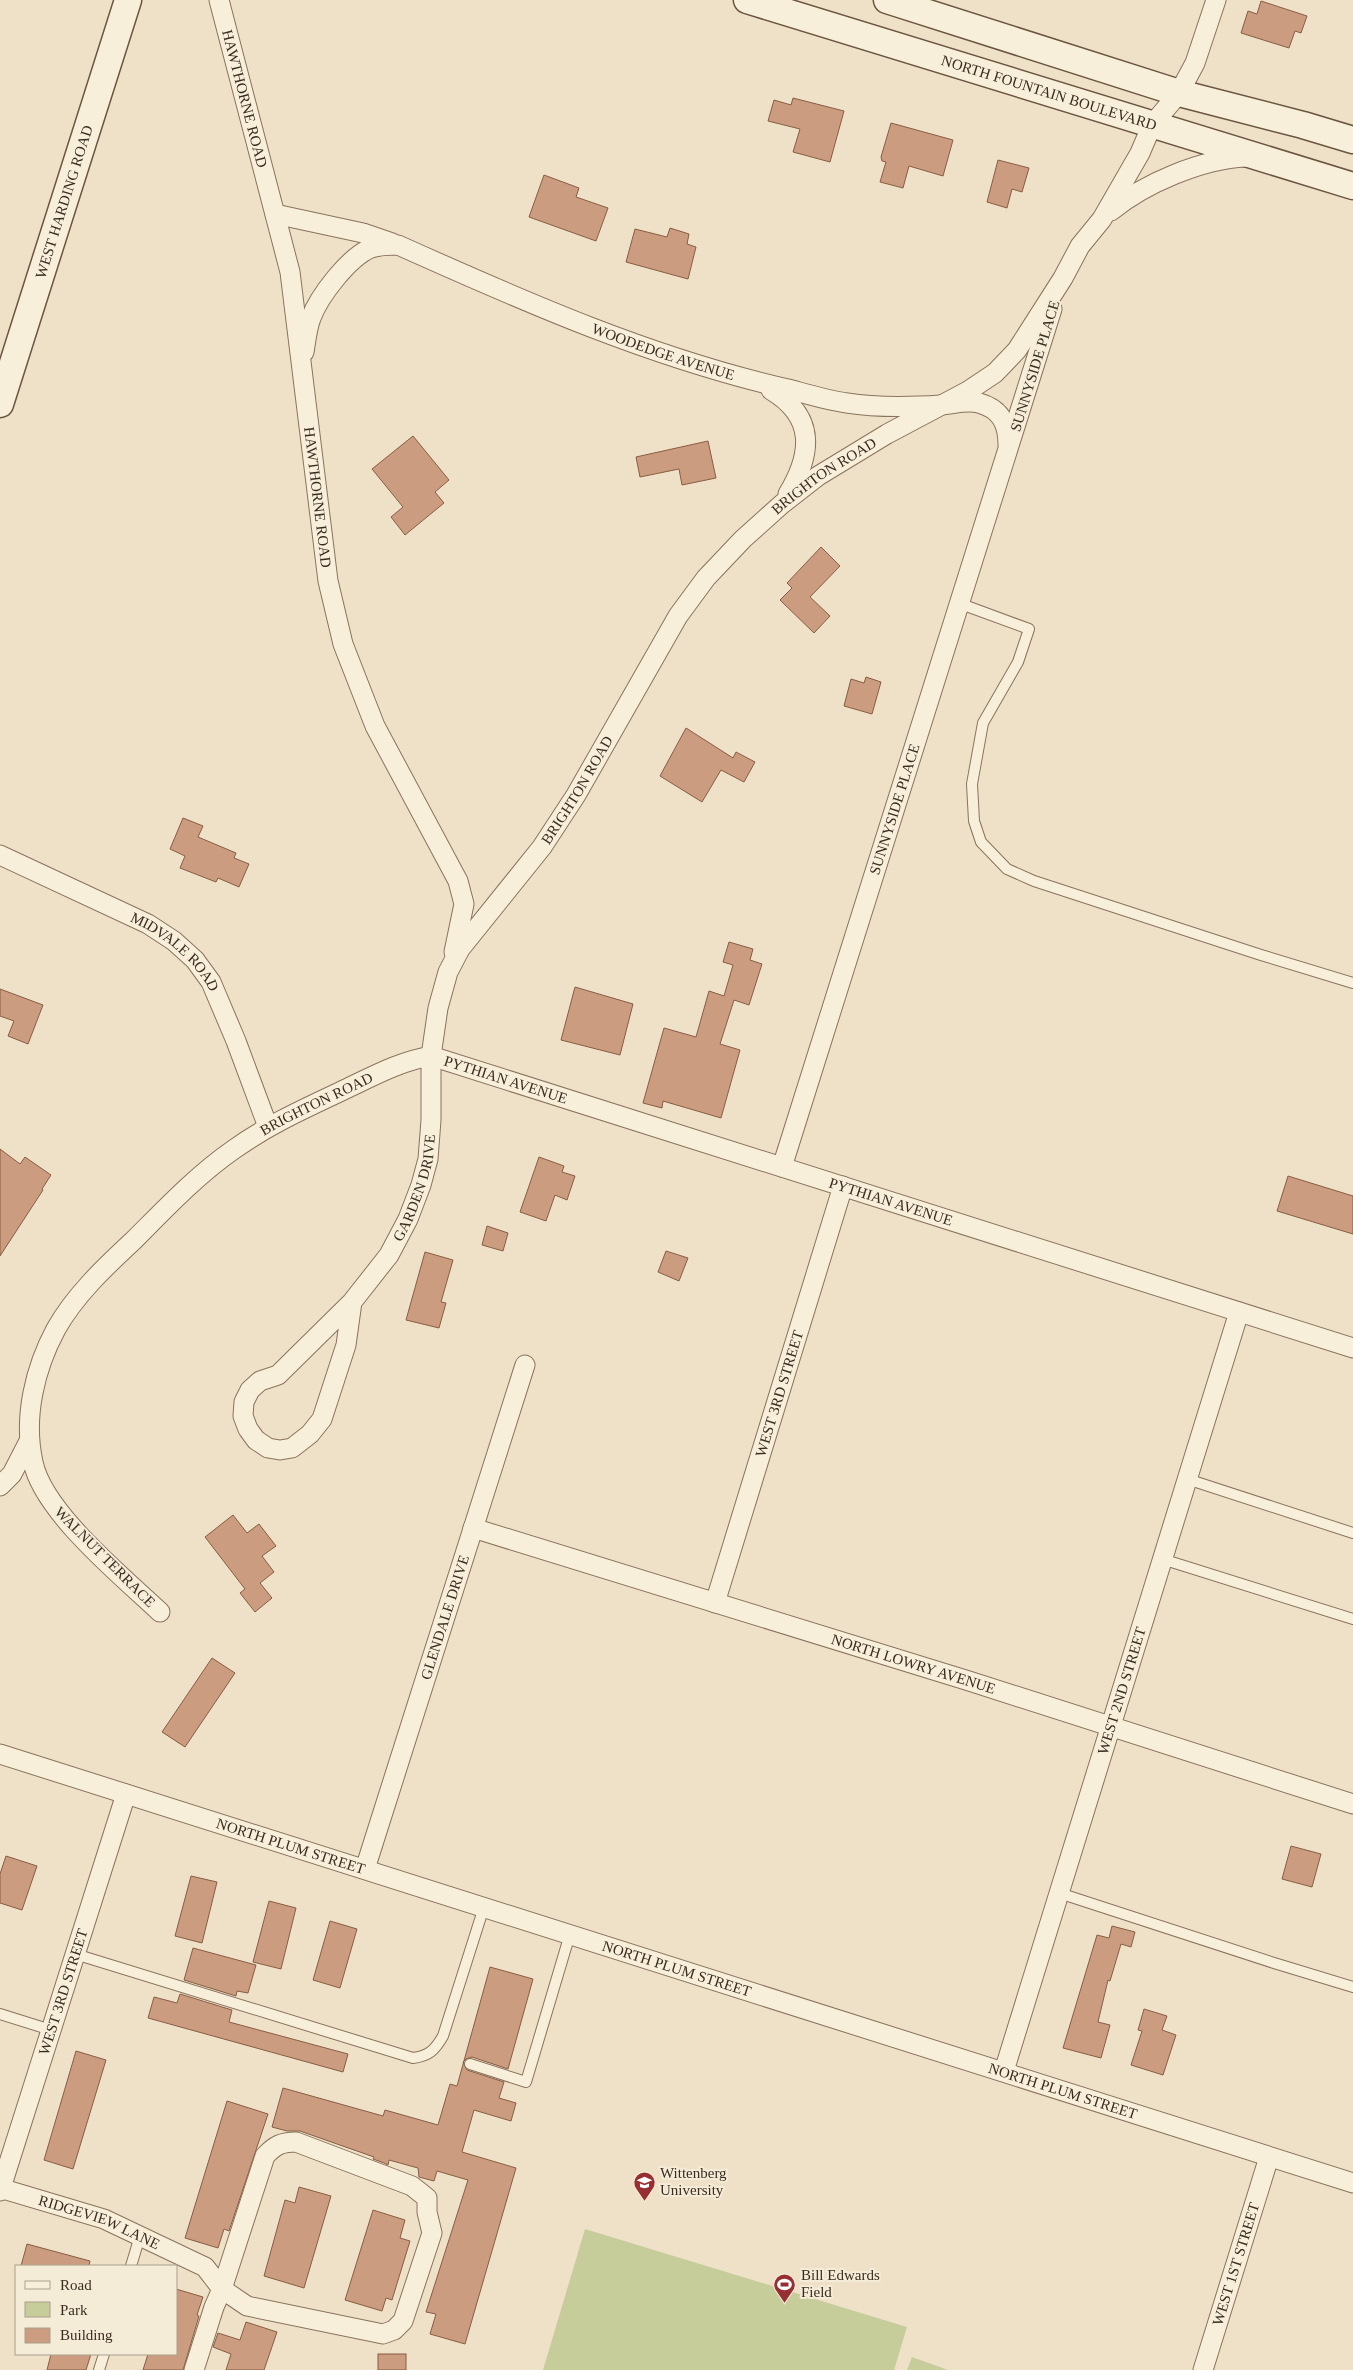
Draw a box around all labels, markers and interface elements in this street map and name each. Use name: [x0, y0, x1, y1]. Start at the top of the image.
street label: HAWTHORNE ROAD: [219, 28, 270, 169]
street label: NORTH FOUNTAIN BOULEVARD: [939, 52, 1159, 133]
street label: WEST HARDING ROAD: [32, 123, 96, 281]
street label: SUNNYSIDE PLACE: [1007, 299, 1063, 433]
street label: WOODEDGE AVENUE: [590, 320, 736, 383]
street label: HAWTHORNE ROAD: [301, 426, 334, 569]
street label: BRIGHTON ROAD: [768, 434, 879, 518]
street label: BRIGHTON ROAD: [538, 733, 616, 847]
street label: SUNNYSIDE PLACE: [866, 742, 923, 877]
street label: MIDVALE ROAD: [128, 909, 222, 993]
street label: PYTHIAN AVENUE: [442, 1053, 569, 1107]
street label: BRIGHTON ROAD: [257, 1069, 375, 1139]
street label: GARDEN DRIVE: [390, 1134, 438, 1244]
street label: PYTHIAN AVENUE: [827, 1175, 955, 1229]
street label: WEST 3RD STREET: [752, 1328, 806, 1459]
street label: WALNUT TERRACE: [52, 1504, 158, 1610]
street label: GLENDALE DRIVE: [418, 1553, 472, 1682]
street label: WEST 2ND STREET: [1095, 1625, 1149, 1756]
street label: NORTH LOWRY AVENUE: [829, 1631, 998, 1697]
street label: NORTH PLUM STREET: [214, 1815, 367, 1877]
street label: WEST 3RD STREET: [36, 1927, 91, 2057]
street label: NORTH PLUM STREET: [600, 1938, 753, 2000]
street label: NORTH PLUM STREET: [987, 2060, 1139, 2122]
place label: Wittenberg University: [660, 2165, 727, 2198]
school or university icon: Wittenberg University: [632, 2170, 656, 2201]
street label: RIDGEVIEW LANE: [37, 2192, 162, 2252]
street label: WEST 1ST STREET: [1209, 2201, 1262, 2327]
legend: [15, 2265, 178, 2355]
place label: Bill Edwards Field: [801, 2267, 880, 2300]
sports icon: Bill Edwards Field: [773, 2272, 797, 2303]
text: Road: [60, 2277, 92, 2293]
text: Park: [60, 2302, 88, 2318]
text: Building: [60, 2327, 113, 2343]

